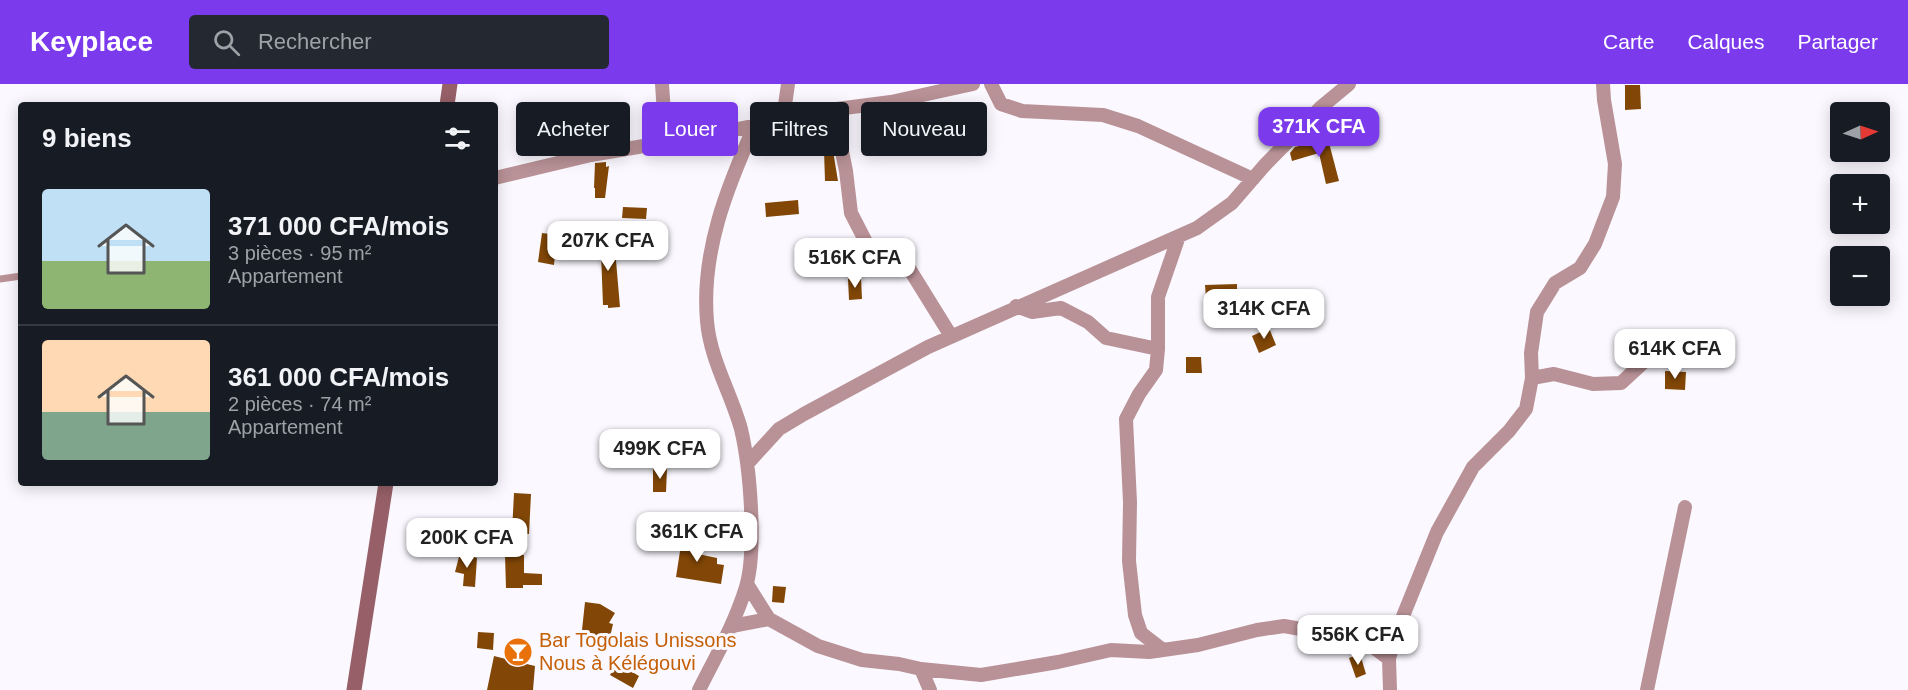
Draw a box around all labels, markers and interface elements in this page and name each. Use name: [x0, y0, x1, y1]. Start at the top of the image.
search box: [189, 15, 609, 69]
text: Keyplace: [30, 26, 153, 57]
icon: search: [210, 26, 243, 59]
text: Rechercher: [258, 29, 372, 54]
text: Carte: [1603, 30, 1654, 53]
text: Calques: [1687, 30, 1764, 53]
text: Partager: [1797, 30, 1878, 53]
chip: Acheter: [516, 102, 630, 156]
chip: Louer: [642, 102, 738, 156]
chip: Filtres: [750, 102, 849, 156]
chip: Nouveau: [861, 102, 987, 156]
north arrow: [1830, 102, 1890, 162]
map controls: [1830, 102, 1890, 306]
pin: 371K CFA: [1257, 107, 1381, 158]
text: 371K CFA: [1272, 115, 1366, 137]
icon: filters: [441, 122, 474, 155]
text: 9 biens: [42, 123, 132, 153]
button: +: [1830, 174, 1890, 234]
text: 371 000 CFA/mois: [228, 211, 449, 241]
icon: home: [90, 213, 162, 285]
pin: 207K CFA: [546, 221, 670, 272]
text: 207K CFA: [561, 229, 655, 251]
pin: 516K CFA: [793, 238, 917, 289]
text: 3 pièces · 95 m²: [228, 242, 371, 264]
text: 516K CFA: [808, 246, 902, 268]
button: −: [1830, 246, 1890, 306]
text: Appartement: [228, 265, 343, 287]
pin: 314K CFA: [1202, 289, 1326, 340]
text: 314K CFA: [1217, 297, 1311, 319]
pin: 614K CFA: [1613, 329, 1737, 380]
text: 614K CFA: [1628, 337, 1722, 359]
text: 361 000 CFA/mois: [228, 362, 449, 392]
icon: home: [90, 364, 162, 436]
text: 2 pièces · 74 m²: [228, 393, 371, 415]
text: Appartement: [228, 416, 343, 438]
pin: 499K CFA: [598, 429, 722, 480]
text: 499K CFA: [613, 437, 707, 459]
pin: 361K CFA: [635, 512, 759, 563]
pin: 200K CFA: [405, 518, 529, 569]
text: 361K CFA: [650, 520, 744, 542]
text: 200K CFA: [420, 526, 514, 548]
pin: 556K CFA: [1296, 615, 1420, 666]
text: 556K CFA: [1311, 623, 1405, 645]
place label: Bar Togolais Unissons Nous à Kélégouvi: [539, 629, 737, 674]
bar icon: Bar Togolais Unissons Nous à Kélégouvi: [502, 636, 534, 668]

